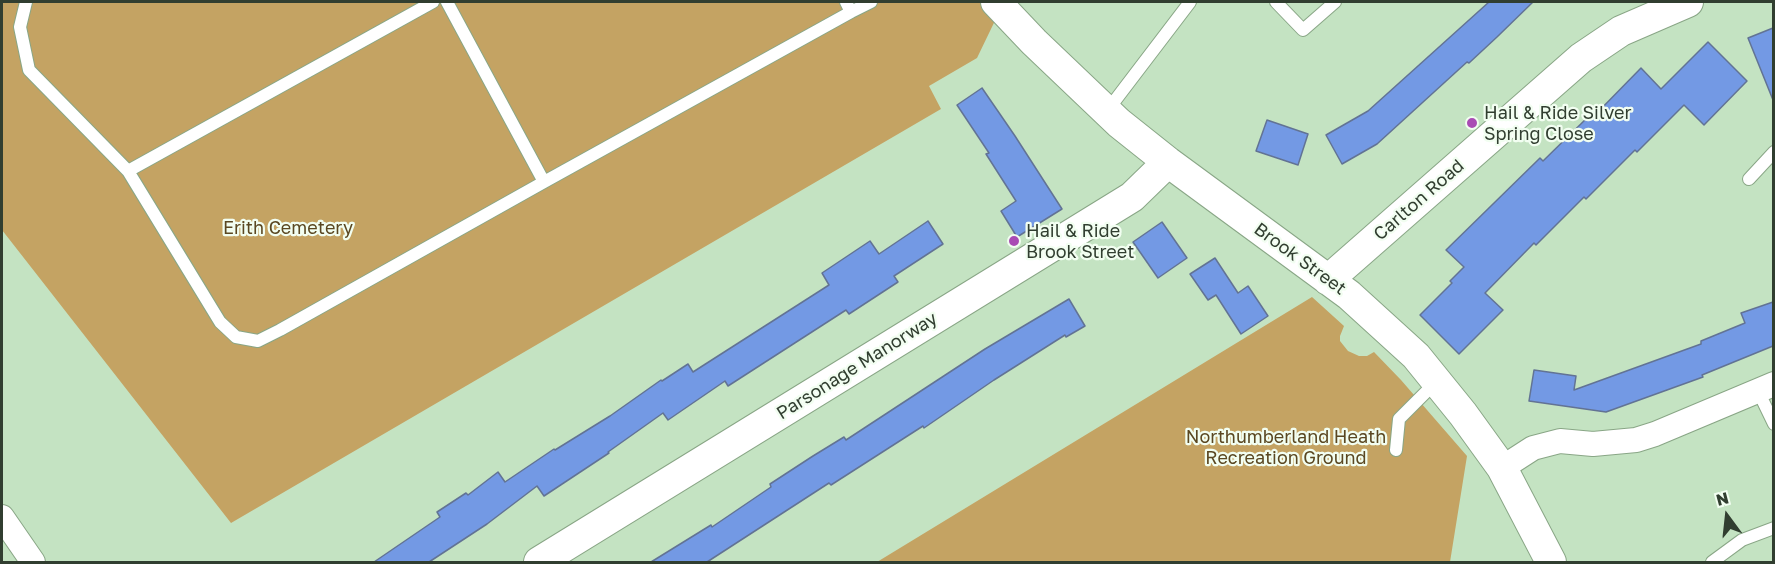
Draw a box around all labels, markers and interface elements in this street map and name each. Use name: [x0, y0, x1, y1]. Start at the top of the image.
place label: Hail & Ride Silver Spring Close: [1484, 102, 1631, 144]
marker: Hail & Ride Silver Spring Close: [1465, 116, 1479, 130]
street label: Carlton Road: [1369, 155, 1469, 245]
park label: Erith Cemetery: [223, 217, 353, 239]
street label: Brook Street: [1250, 218, 1350, 300]
place label: Hail & Ride Brook Street: [1026, 220, 1134, 262]
marker: Hail & Ride Brook Street: [1007, 234, 1021, 248]
street label: Parsonage Manorway: [773, 308, 941, 424]
park label: Northumberland Heath Recreation Ground: [1186, 426, 1386, 468]
north arrow: [1697, 486, 1757, 546]
text: N: [1714, 487, 1731, 510]

